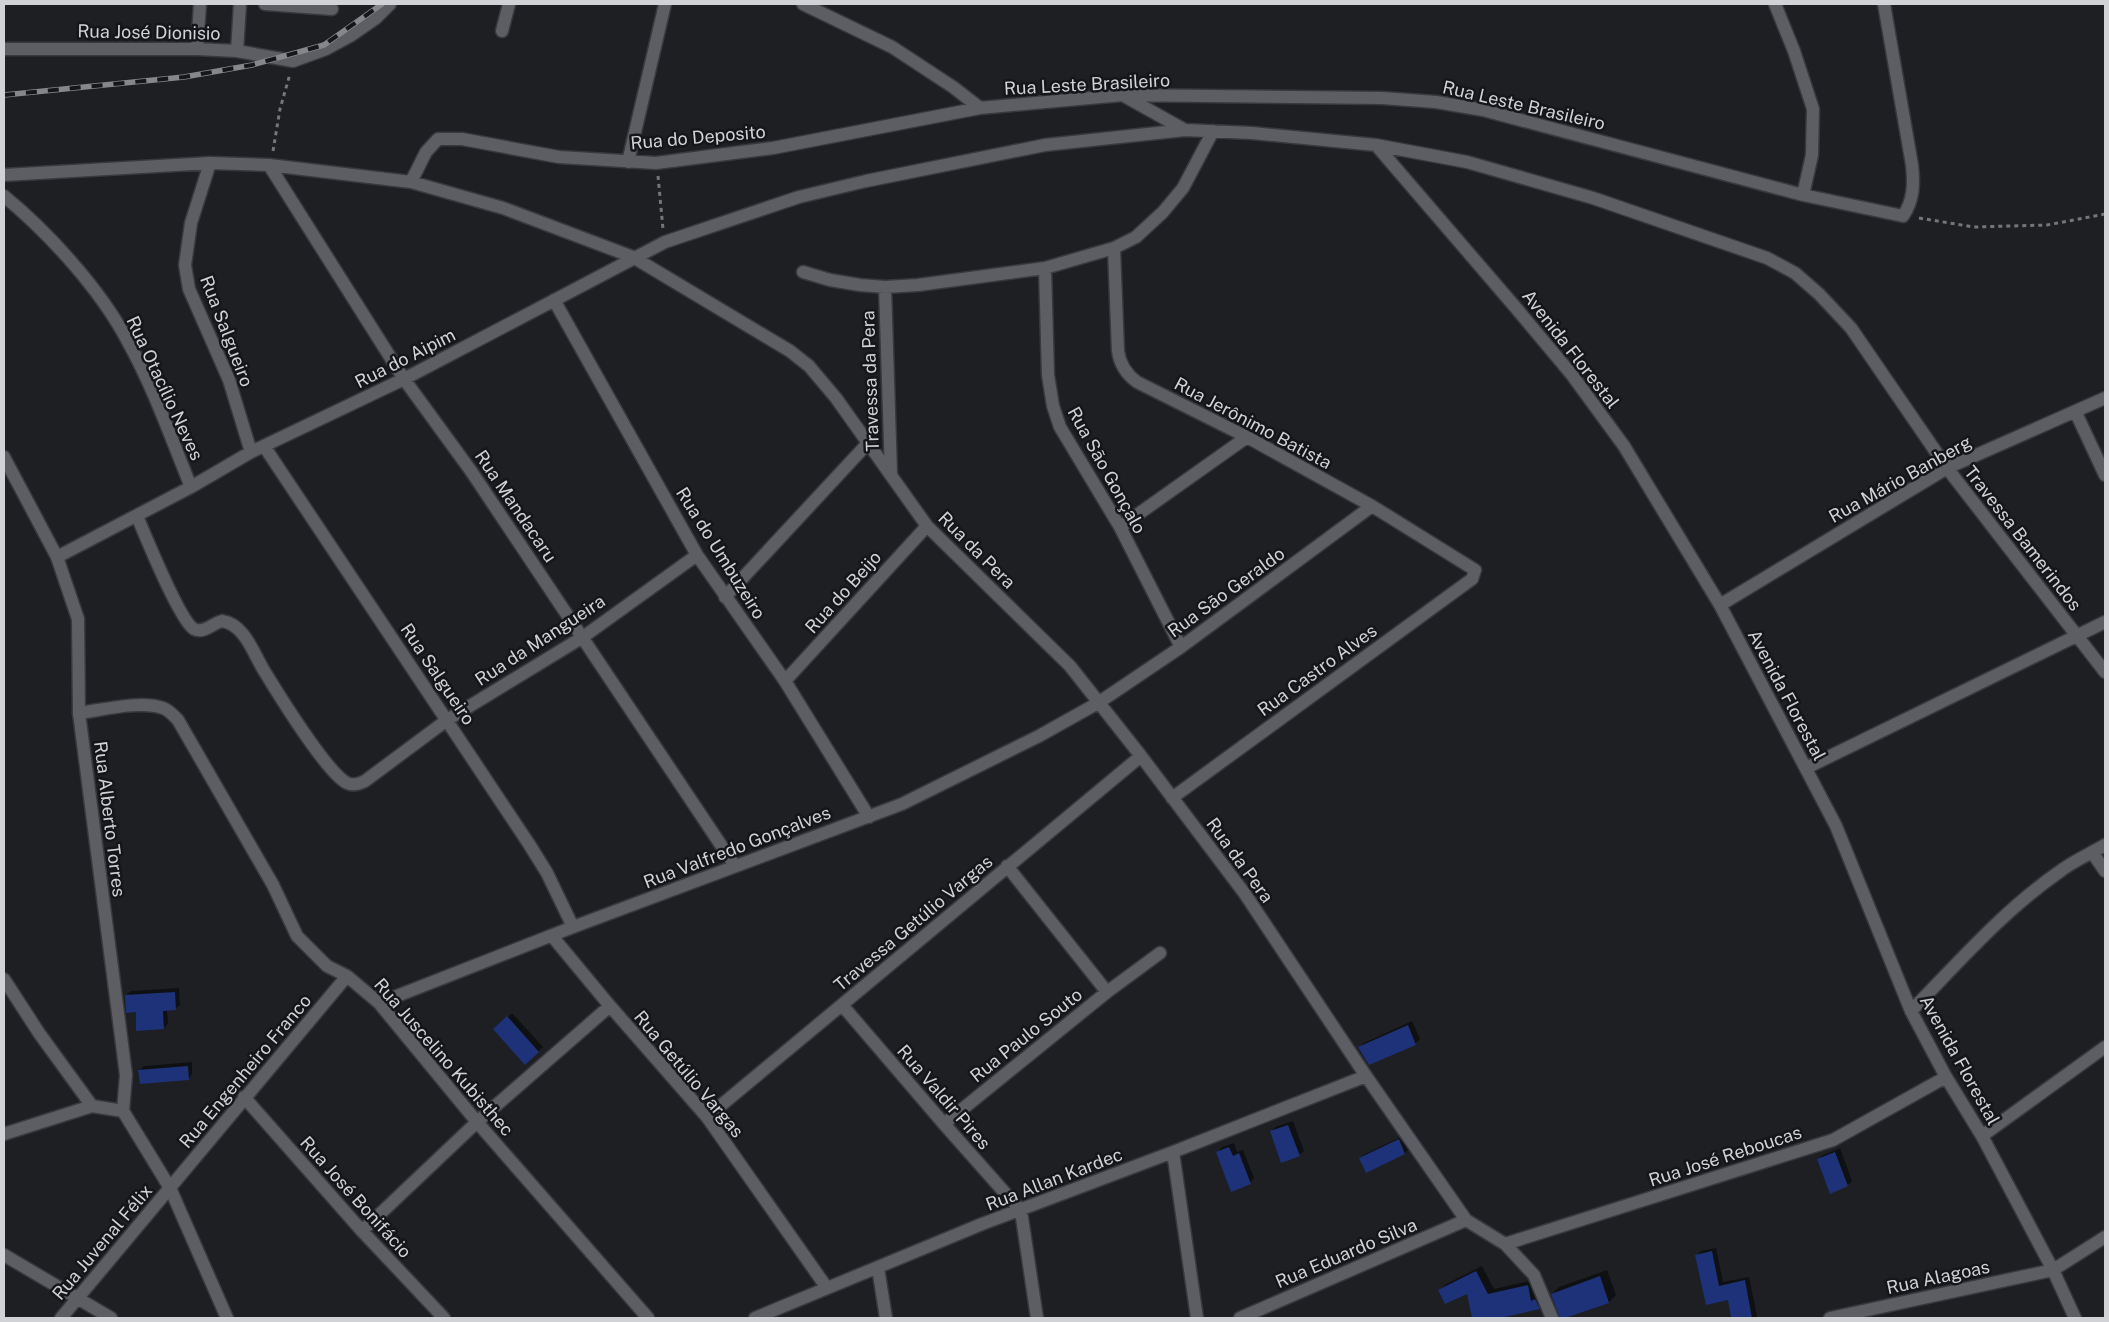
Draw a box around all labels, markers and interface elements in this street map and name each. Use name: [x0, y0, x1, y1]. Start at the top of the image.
street label: Rua José Dionisio: [77, 20, 221, 44]
street label: Rua Leste Brasileiro: [1003, 69, 1171, 99]
street label: Rua Leste Brasileiro: [1441, 76, 1607, 134]
street label: Rua do Deposito: [629, 121, 767, 153]
street label: Rua Salgueiro: [196, 272, 258, 390]
street label: Avenida Florestal: [1518, 285, 1624, 413]
street label: Travessa da Pera: [857, 310, 883, 452]
street label: Rua Otacílio Neves: [122, 313, 208, 463]
street label: Rua do Aipim: [351, 324, 459, 392]
street label: Rua Jerônimo Batista: [1171, 373, 1335, 473]
street label: Rua São Gonçalo: [1063, 403, 1151, 537]
street label: Rua Mário Banberg: [1825, 431, 1975, 527]
street label: Rua Mandacaru: [471, 446, 561, 566]
street label: Travessa Bamerindos: [1960, 461, 2086, 615]
street label: Rua do Umbuzeiro: [672, 483, 770, 623]
street label: Rua da Pera: [934, 507, 1020, 593]
street label: Rua São Geraldo: [1164, 543, 1288, 641]
street label: Rua do Beijo: [801, 547, 885, 637]
street label: Rua da Mangueira: [471, 590, 609, 690]
street label: Rua Salgueiro: [396, 619, 480, 729]
street label: Rua Castro Alves: [1253, 620, 1381, 720]
street label: Avenida Florestal: [1744, 626, 1830, 764]
street label: Rua Alberto Torres: [90, 740, 130, 898]
street label: Rua Valfredo Gonçalves: [640, 802, 834, 892]
street label: Rua da Pera: [1202, 813, 1278, 907]
street label: Travessa Getúlio Vargas: [830, 851, 996, 995]
street label: Rua Juscelino Kubisthec: [370, 974, 518, 1140]
street label: Rua Paulo Souto: [966, 984, 1086, 1086]
street label: Rua Engenheiro Franco: [175, 990, 315, 1152]
street label: Avenida Florestal: [1916, 992, 2004, 1128]
street label: Rua Getúlio Vargas: [630, 1006, 748, 1142]
street label: Rua Valdir Pires: [893, 1040, 995, 1154]
street label: Rua José Reboucas: [1646, 1121, 1804, 1191]
street label: Rua José Bonifácio: [296, 1132, 416, 1262]
street label: Rua Allan Kardec: [983, 1143, 1125, 1215]
street label: Rua Juvenal Félix: [48, 1180, 156, 1304]
street label: Rua Eduardo Silva: [1272, 1214, 1420, 1292]
street label: Rua Alagoas: [1885, 1256, 1991, 1298]

